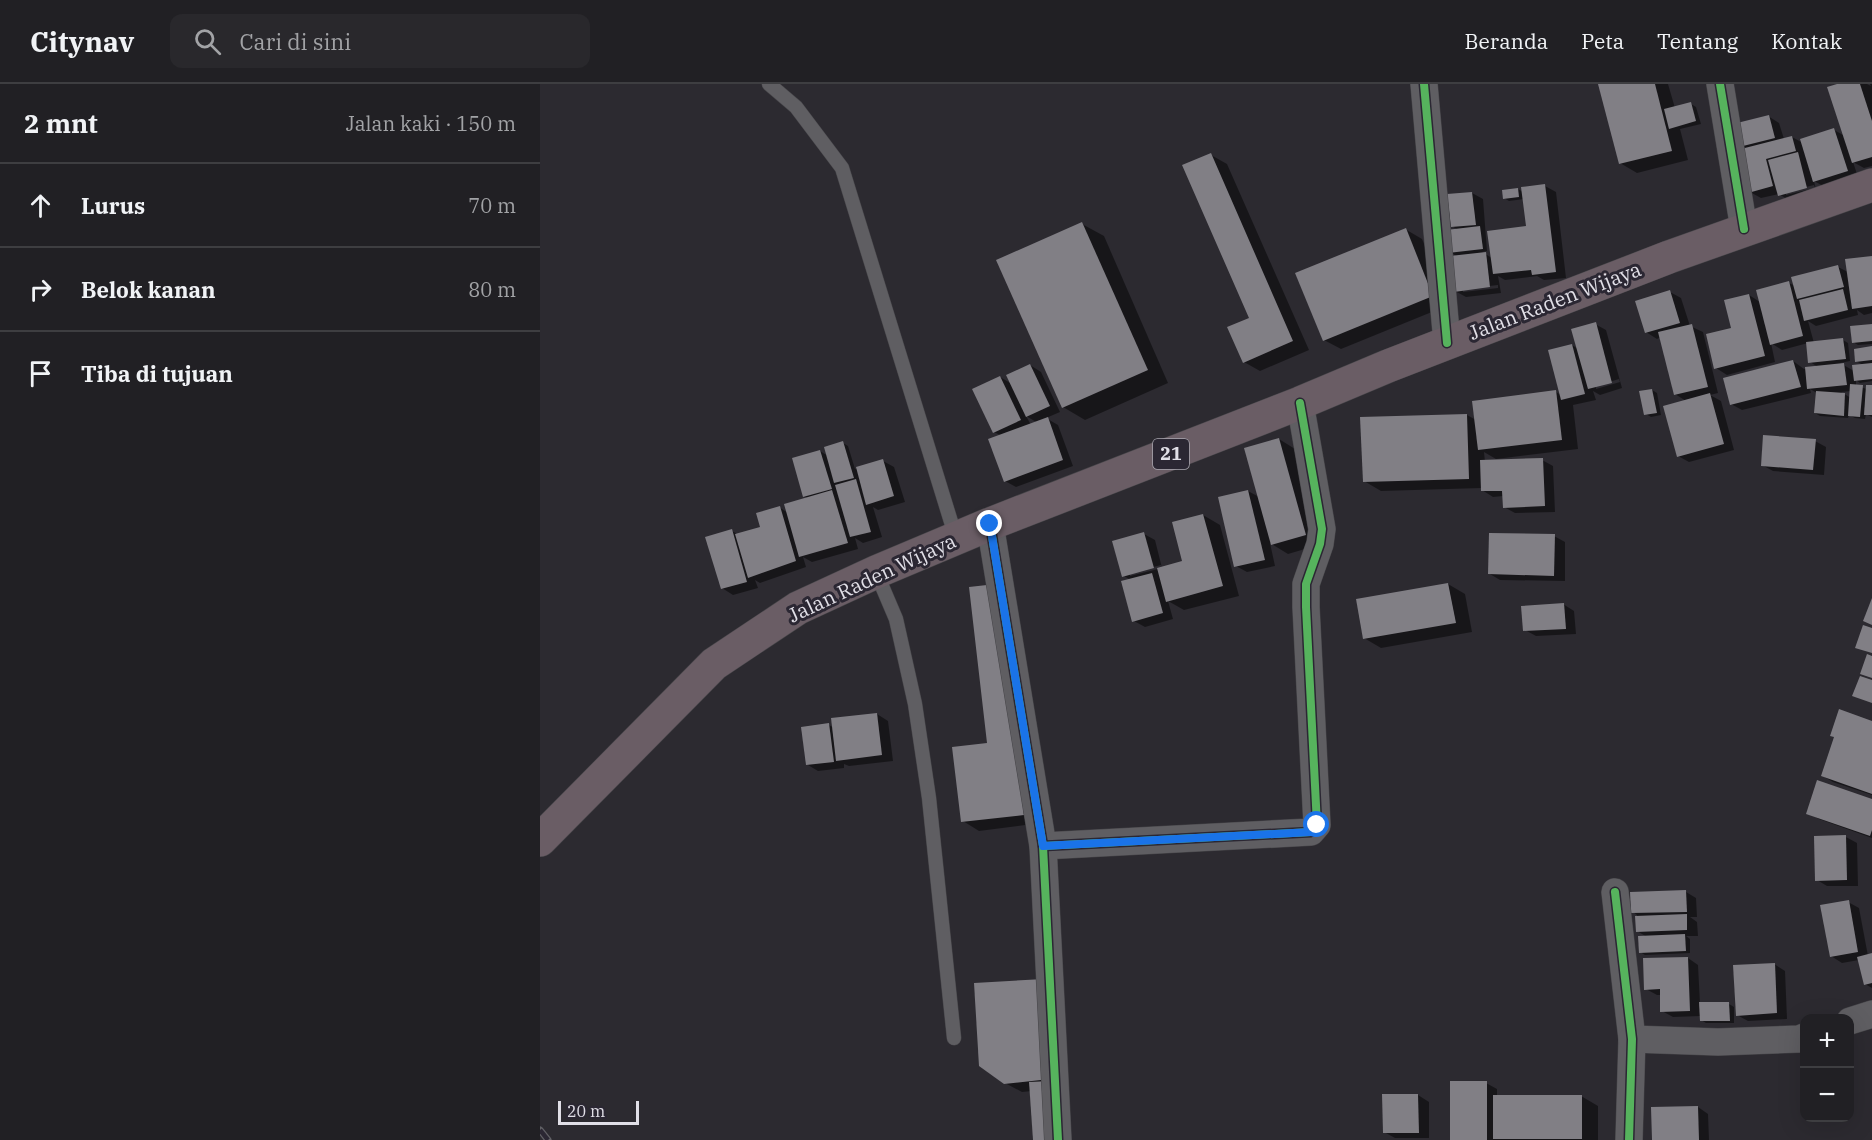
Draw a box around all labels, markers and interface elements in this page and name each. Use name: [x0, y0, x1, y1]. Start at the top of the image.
search box: [170, 14, 590, 68]
text: Citynav: [30, 23, 134, 60]
icon: search: [191, 25, 224, 58]
text: Cari di sini: [239, 27, 351, 56]
text: Beranda: [1465, 27, 1548, 55]
text: Peta: [1581, 27, 1624, 55]
text: Tentang: [1657, 27, 1738, 55]
text: Kontak: [1771, 27, 1842, 55]
text: 2 mnt: [24, 106, 98, 140]
text: Jalan kaki · 150 m: [346, 110, 516, 137]
icon: ahead: [24, 189, 57, 222]
text: Lurus: [81, 191, 145, 220]
text: 70 m: [468, 192, 516, 219]
street label: Jalan Raden Wijaya: [1465, 255, 1645, 346]
icon: right: [24, 273, 57, 306]
text: Belok kanan: [81, 275, 216, 304]
text: 80 m: [468, 276, 516, 303]
icon: arrive: [24, 357, 57, 390]
text: Tiba di tujuan: [81, 359, 233, 388]
road number: 21: [1153, 439, 1189, 469]
route end: [976, 510, 1002, 536]
street label: Jalan Raden Wijaya: [783, 527, 960, 628]
route start: [1303, 811, 1329, 837]
map controls: [1800, 1014, 1854, 1122]
button: +: [1800, 1014, 1854, 1068]
button: −: [1800, 1068, 1854, 1122]
scale bar: [558, 1098, 639, 1126]
text: 20 m: [567, 1101, 605, 1121]

